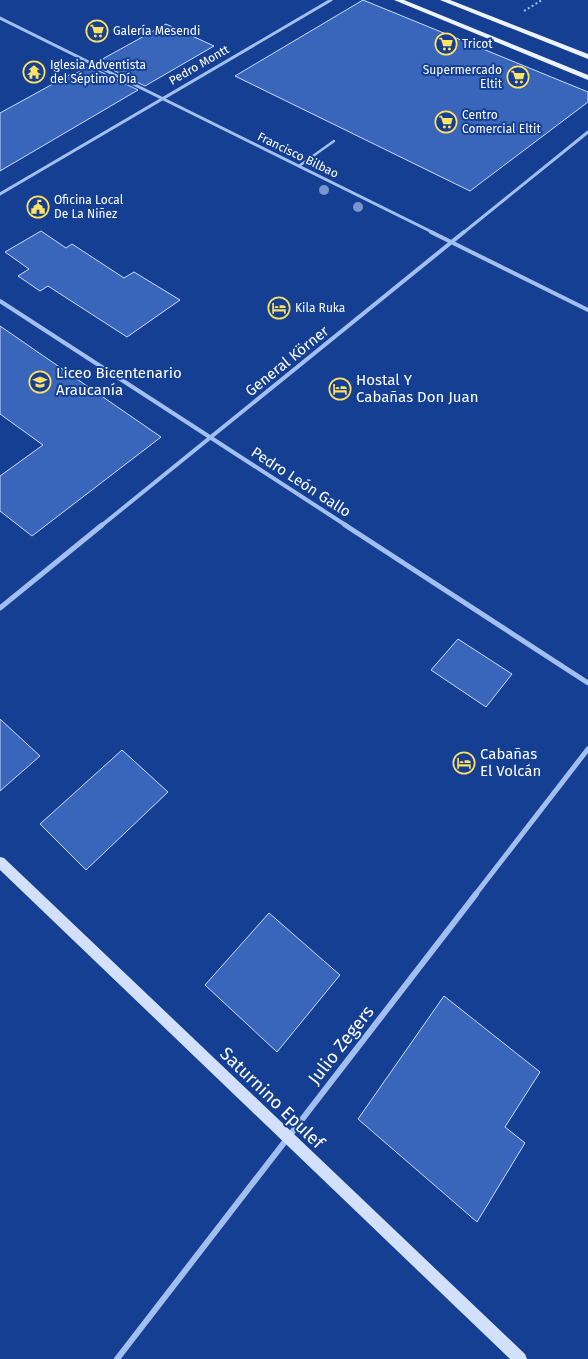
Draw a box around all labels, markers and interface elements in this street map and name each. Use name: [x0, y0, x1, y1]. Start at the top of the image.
supermarket icon: Galería Mesendi: [85, 19, 109, 43]
place label: Galería Mesendi: [113, 24, 200, 38]
supermarket icon: Tricot: [434, 32, 458, 56]
place label: Tricot: [462, 37, 493, 51]
street label: Pedro Montt: [167, 42, 232, 88]
place label: Iglesia Adventista del Séptimo Día: [50, 58, 146, 86]
temple icon: Iglesia Adventista del Séptimo Día: [22, 60, 46, 84]
place label: Supermercado Eltit: [423, 63, 503, 91]
supermarket icon: Supermercado Eltit: [506, 65, 530, 89]
place label: Centro Comercial Eltit: [462, 108, 541, 136]
supermarket icon: Centro Comercial Eltit: [434, 110, 458, 134]
street label: Francisco Bilbao: [255, 129, 341, 181]
place label: Oficina Local De La Niñez: [54, 193, 124, 221]
public building icon: Oficina Local De La Niñez: [26, 195, 50, 219]
hotel icon: Kila Ruka: [267, 296, 291, 320]
place label: Kila Ruka: [295, 301, 345, 315]
street label: General Körner: [242, 322, 333, 400]
place label: Liceo Bicentenario Araucanía: [56, 364, 182, 399]
school or university icon: Liceo Bicentenario Araucanía: [28, 370, 52, 394]
place label: Hostal Y Cabañas Don Juan: [356, 371, 479, 406]
hotel icon: Hostal Y Cabañas Don Juan: [328, 377, 352, 401]
street label: Pedro León Gallo: [248, 443, 354, 521]
place label: Cabañas El Volcán: [480, 745, 541, 780]
hotel icon: Cabañas El Volcán: [452, 751, 476, 775]
street label: Julio Zegers: [303, 1001, 379, 1089]
street label: Saturnino Epulef: [215, 1043, 330, 1155]

